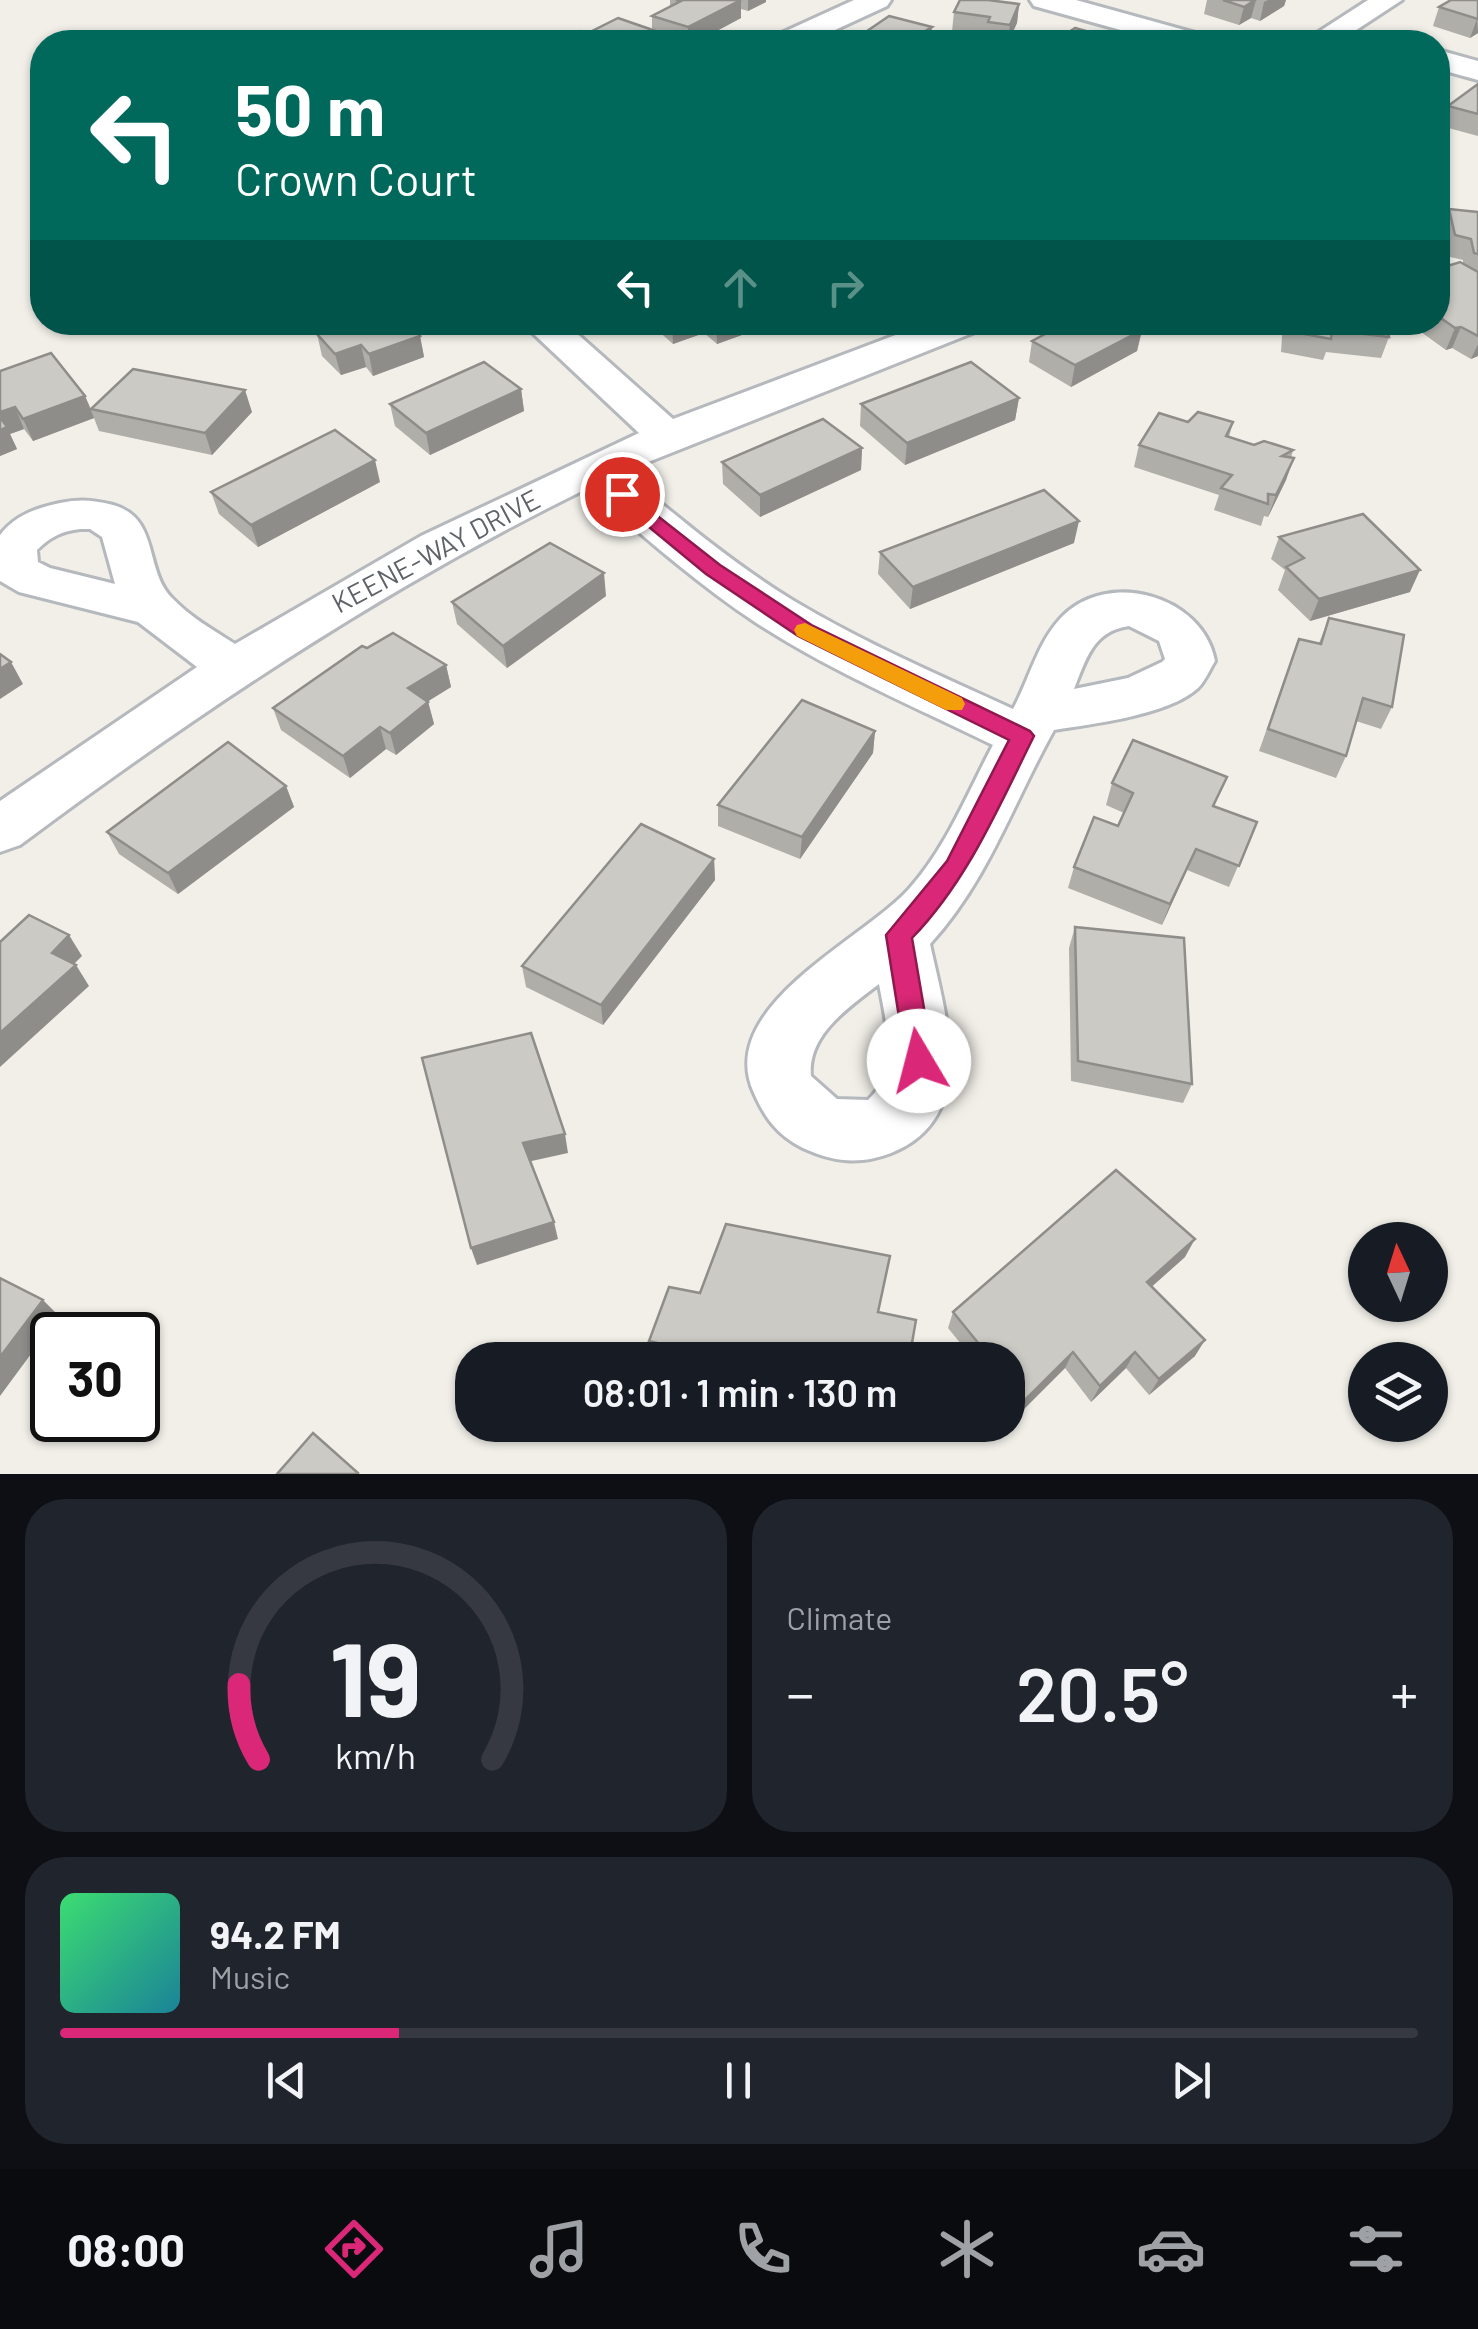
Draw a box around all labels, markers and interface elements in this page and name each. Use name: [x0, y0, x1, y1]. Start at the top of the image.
text: 50 m: [235, 66, 385, 150]
icon: left: [70, 70, 200, 200]
text: Crown Court: [235, 151, 477, 205]
icon: left: [608, 260, 663, 315]
icon: ahead: [713, 260, 768, 315]
icon: right: [818, 260, 873, 315]
pin: [580, 452, 665, 537]
icon: arrive: [595, 467, 650, 522]
street label: KEENE-WAY DRIVE: [326, 481, 545, 619]
position arrow: [867, 1009, 971, 1113]
north arrow: [1348, 1222, 1448, 1322]
map controls: [1348, 1222, 1448, 1442]
speed limit sign: 30: [30, 1312, 160, 1442]
button: layers: [1348, 1342, 1448, 1442]
text: 08:01 · 1 min · 130 m: [583, 1369, 897, 1415]
text: Climate: [787, 1598, 892, 1636]
text: 19: [330, 1613, 422, 1738]
text: 20.5°: [1016, 1647, 1189, 1737]
text: −: [787, 1659, 814, 1725]
text: +: [1390, 1659, 1418, 1725]
text: km/h: [335, 1733, 416, 1776]
text: 94.2 FM: [210, 1911, 341, 1957]
text: Music: [210, 1957, 290, 1995]
icon: previous: [259, 2053, 314, 2108]
icon: pause: [711, 2053, 766, 2108]
icon: next: [1164, 2053, 1219, 2108]
icon: directions: [319, 2214, 389, 2284]
icon: music: [524, 2214, 594, 2284]
icon: phone: [728, 2214, 798, 2284]
icon: climate: [932, 2214, 1002, 2284]
icon: car: [1136, 2214, 1206, 2284]
icon: filters: [1341, 2214, 1411, 2284]
text: 08:00: [67, 2222, 185, 2276]

